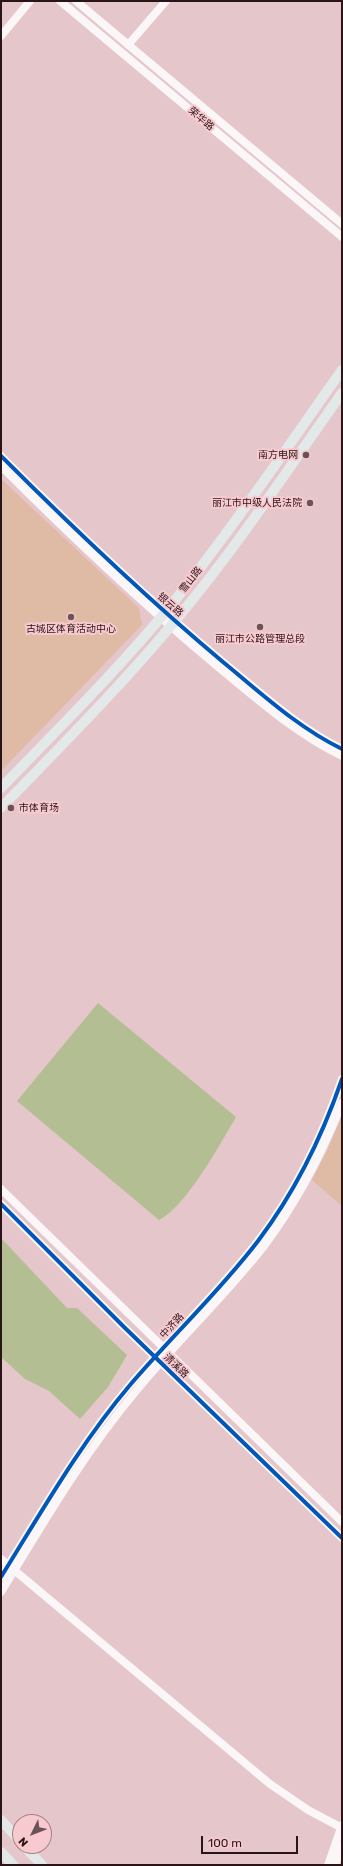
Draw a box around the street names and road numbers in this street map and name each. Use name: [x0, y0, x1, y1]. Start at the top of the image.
street label: 荣华路: [186, 105, 216, 133]
street label: 雪山路: [177, 564, 205, 596]
street label: 银云路: [155, 591, 185, 619]
street label: 中济路: [158, 1311, 186, 1341]
street label: 清溪路: [161, 1351, 191, 1381]

